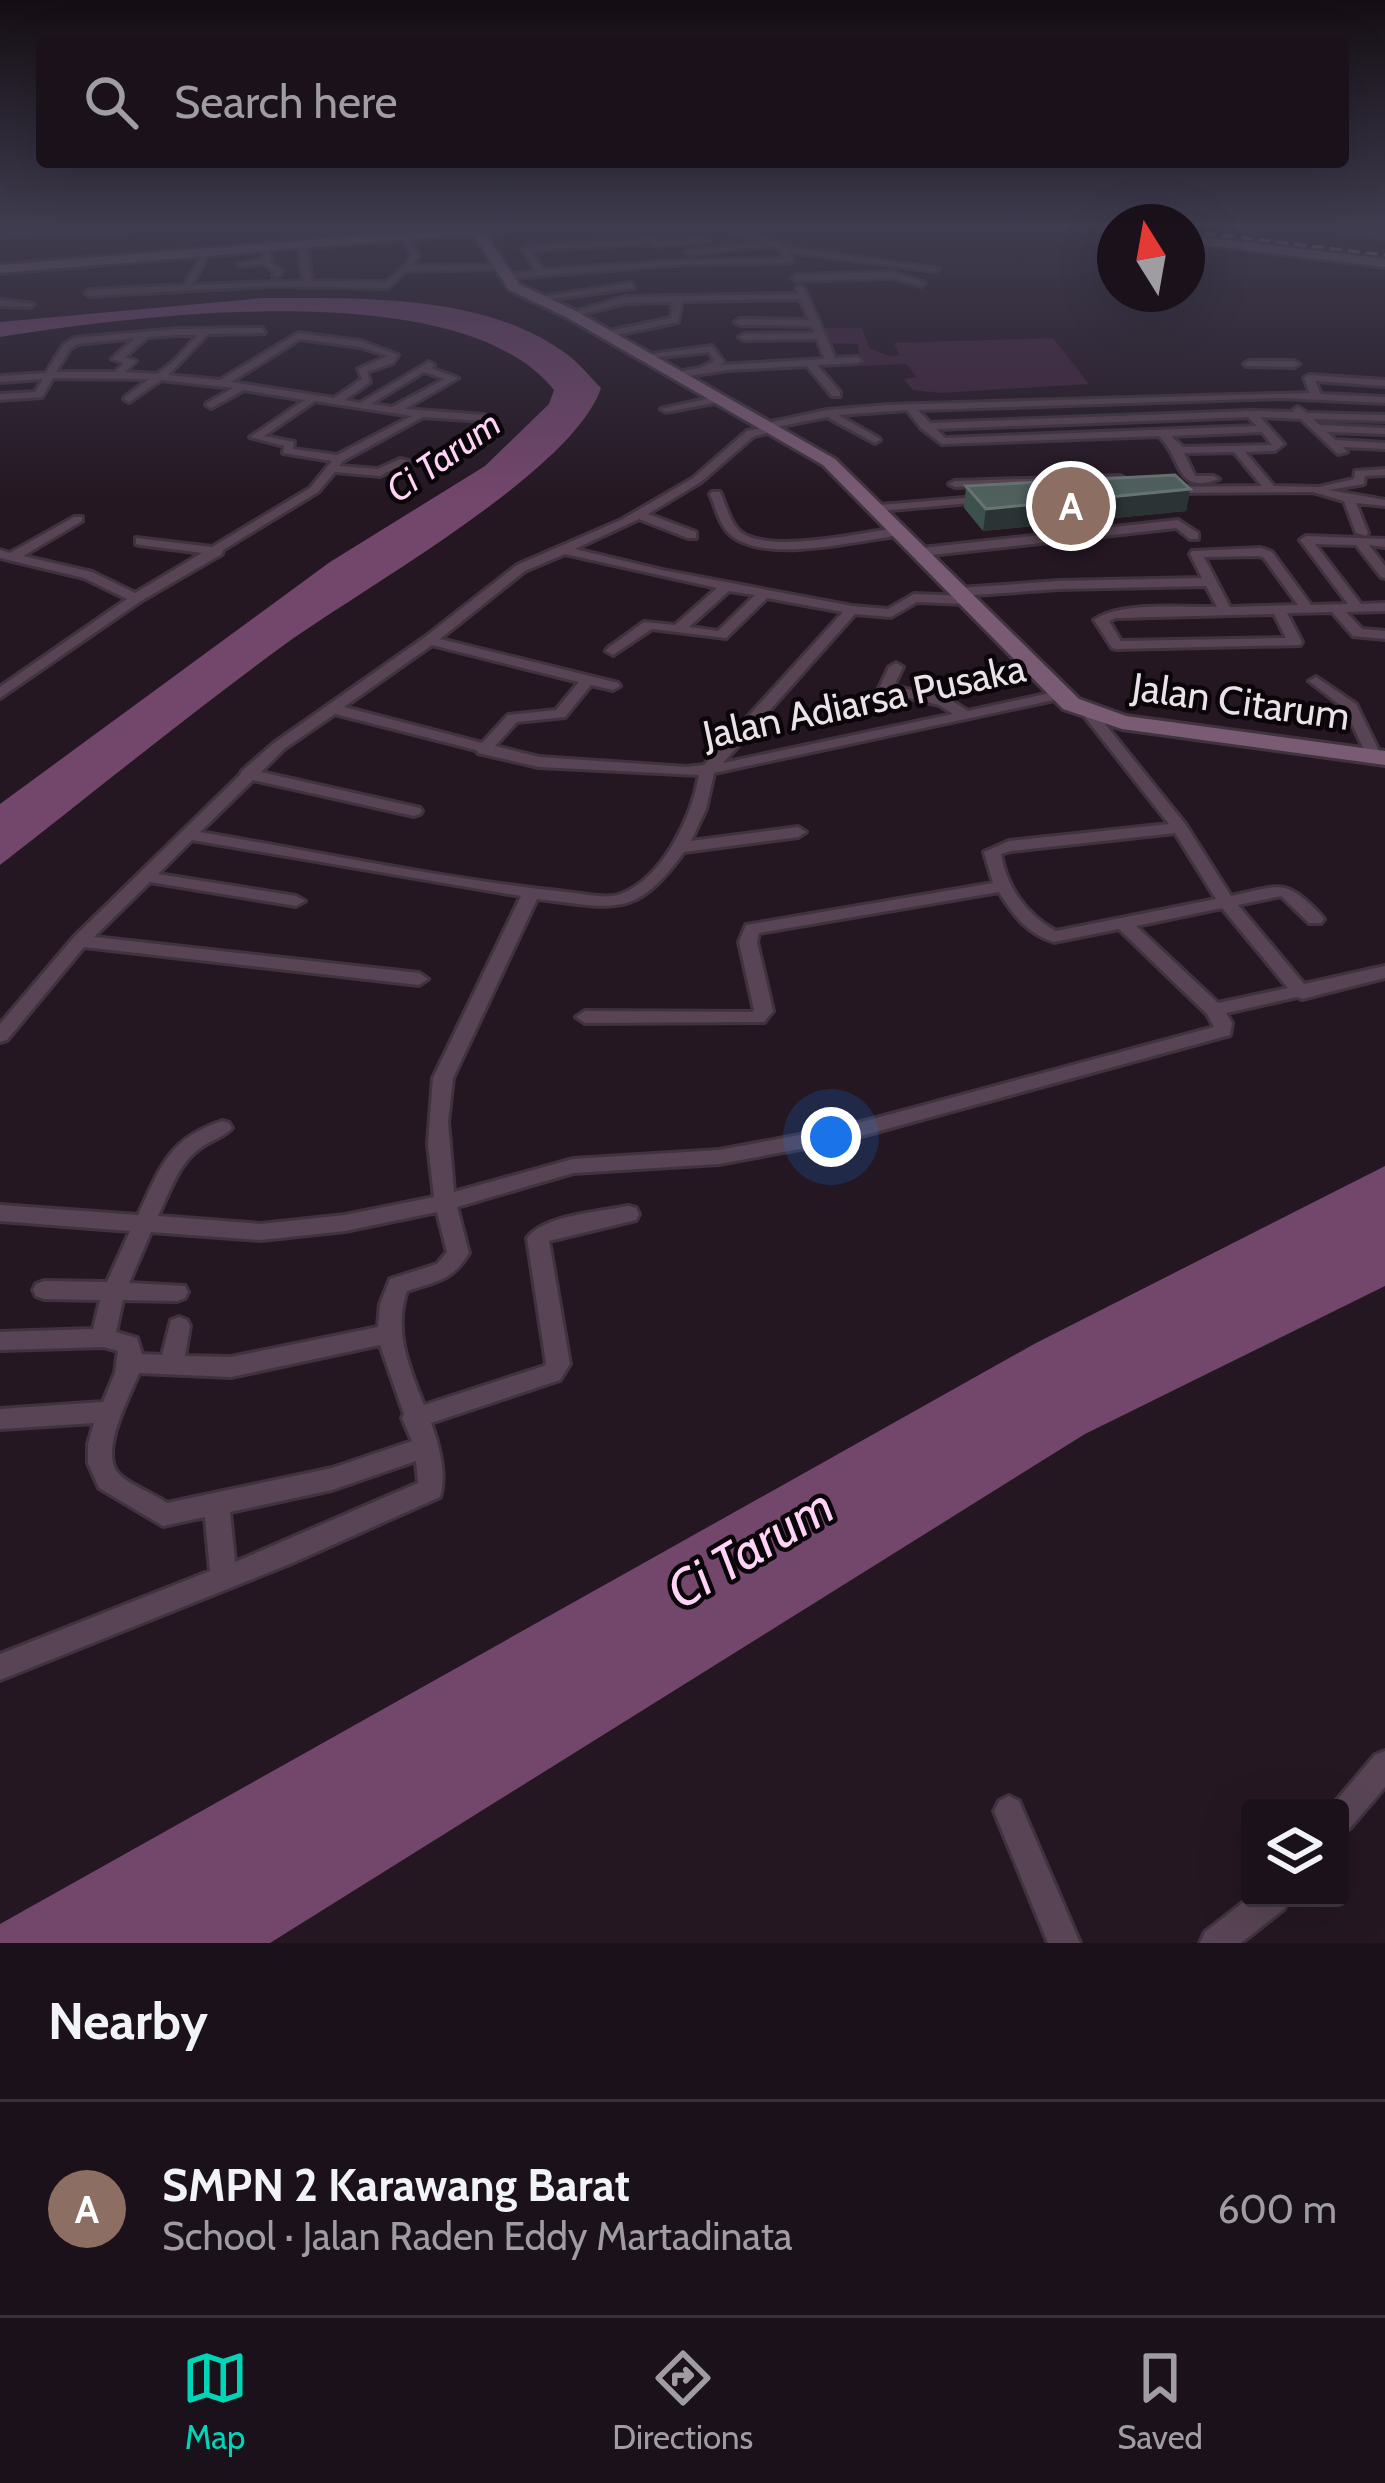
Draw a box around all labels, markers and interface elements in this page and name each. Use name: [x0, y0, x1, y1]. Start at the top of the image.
search box: [36, 36, 1349, 168]
icon: search: [78, 69, 144, 135]
text: Search here: [174, 75, 398, 129]
north arrow: [1097, 204, 1205, 312]
water label: Ci Tarum: [377, 401, 509, 511]
pin: A: [1032, 461, 1110, 551]
street label: Jalan Adiarsa Pusaka: [697, 643, 1030, 759]
street label: Jalan Citarum: [1128, 662, 1353, 740]
your location: [801, 1107, 861, 1167]
water label: Ci Tarum: [656, 1474, 844, 1622]
map controls: [1241, 1799, 1349, 1907]
button: layers: [1241, 1799, 1349, 1907]
text: Nearby: [48, 1990, 208, 2052]
text: SMPN 2 Karawang Barat: [162, 2158, 630, 2212]
text: A: [75, 2185, 99, 2233]
text: 600 m: [1217, 2185, 1337, 2233]
text: School · Jalan Raden Eddy Martadinata: [162, 2212, 793, 2260]
tab: Map: [182, 2345, 248, 2457]
tab: Directions: [612, 2345, 753, 2457]
tab: Saved: [1117, 2345, 1203, 2457]

